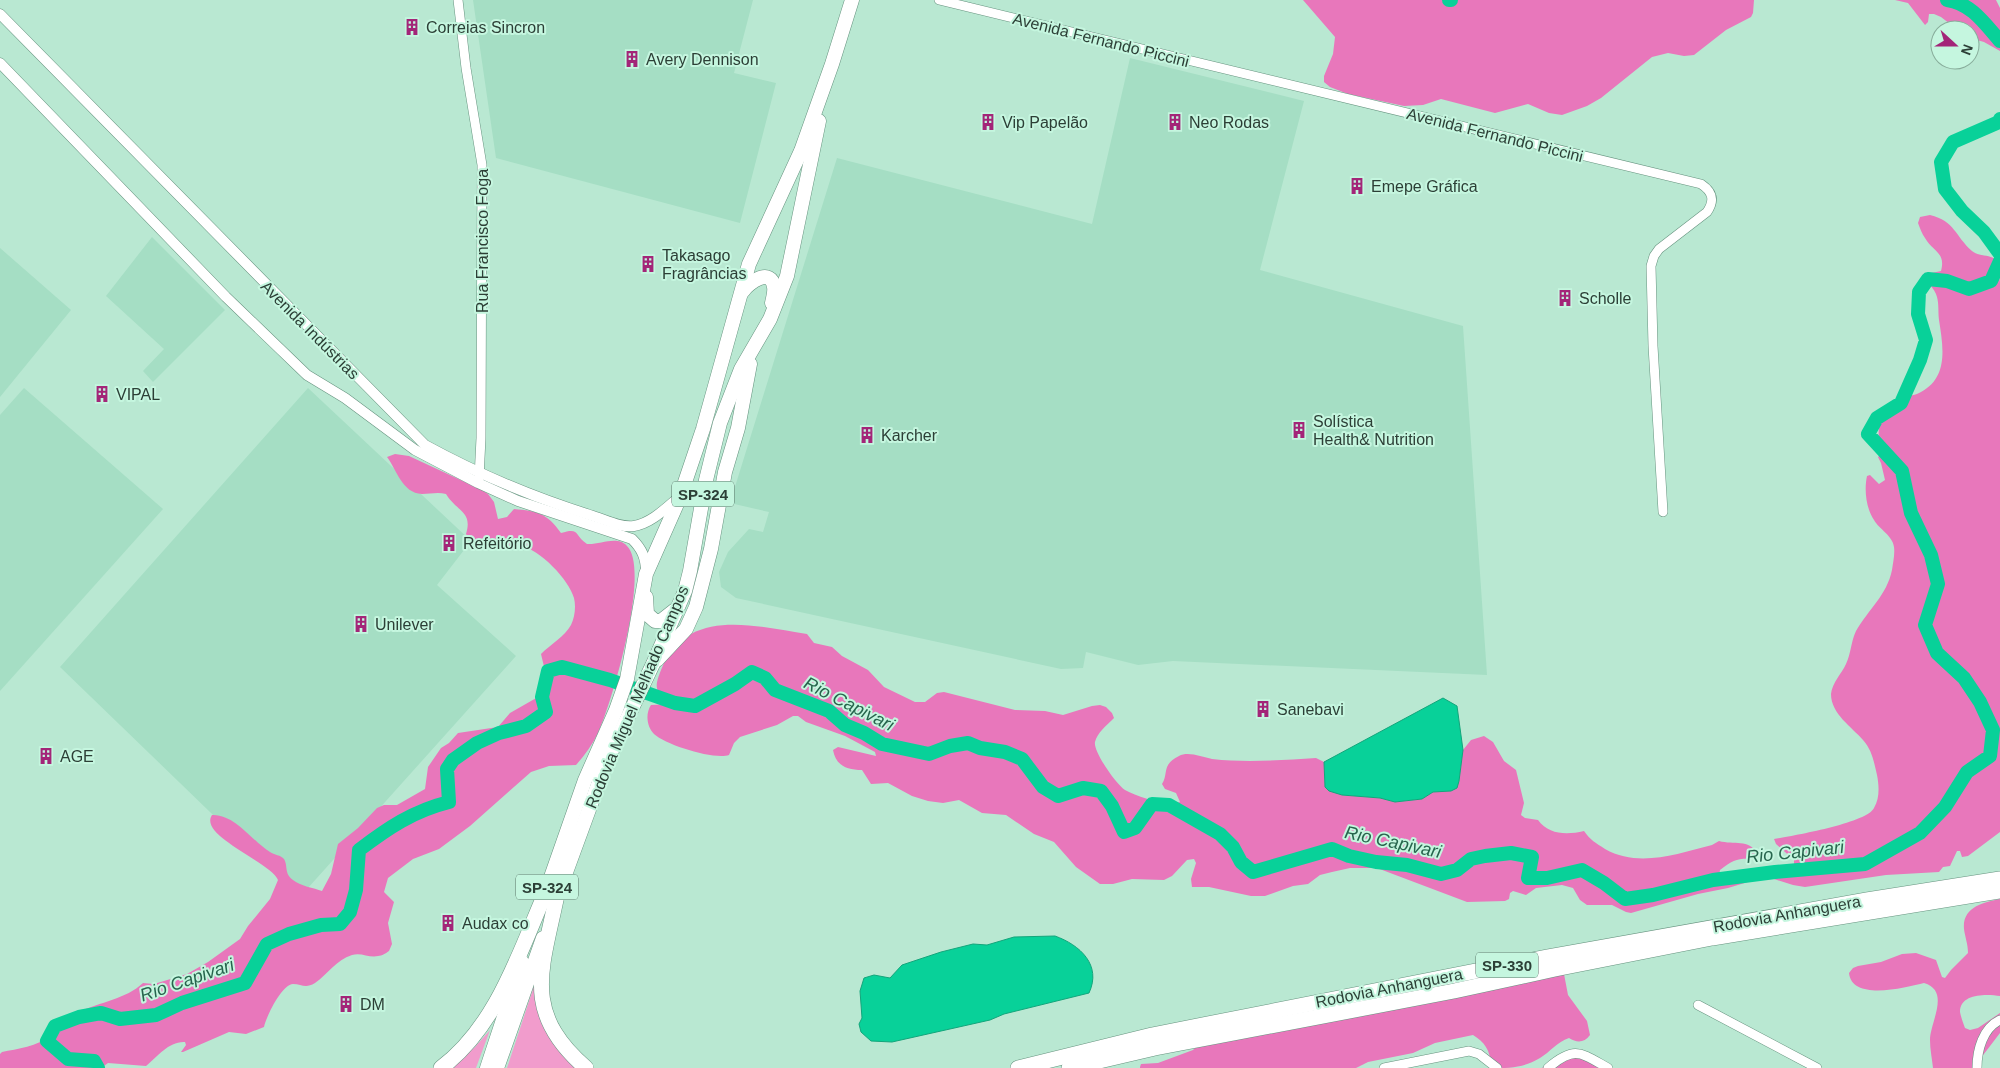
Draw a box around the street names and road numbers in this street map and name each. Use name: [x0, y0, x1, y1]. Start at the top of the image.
street label: Avenida Fernando Piccini: [1011, 10, 1191, 70]
street label: Avenida Fernando Piccini: [1405, 105, 1585, 165]
street label: Rua Francisco Foga: [474, 169, 491, 313]
street label: Avenida Indústrias: [258, 278, 362, 382]
road number: SP-324: [672, 482, 734, 506]
street label: Rodovia Miguel Melhado Campos: [582, 583, 692, 811]
road number: SP-324: [516, 874, 578, 900]
street label: Rodovia Anhanguera: [1712, 893, 1862, 935]
road number: SP-330: [1476, 952, 1538, 978]
street label: Rodovia Anhanguera: [1314, 965, 1464, 1011]

